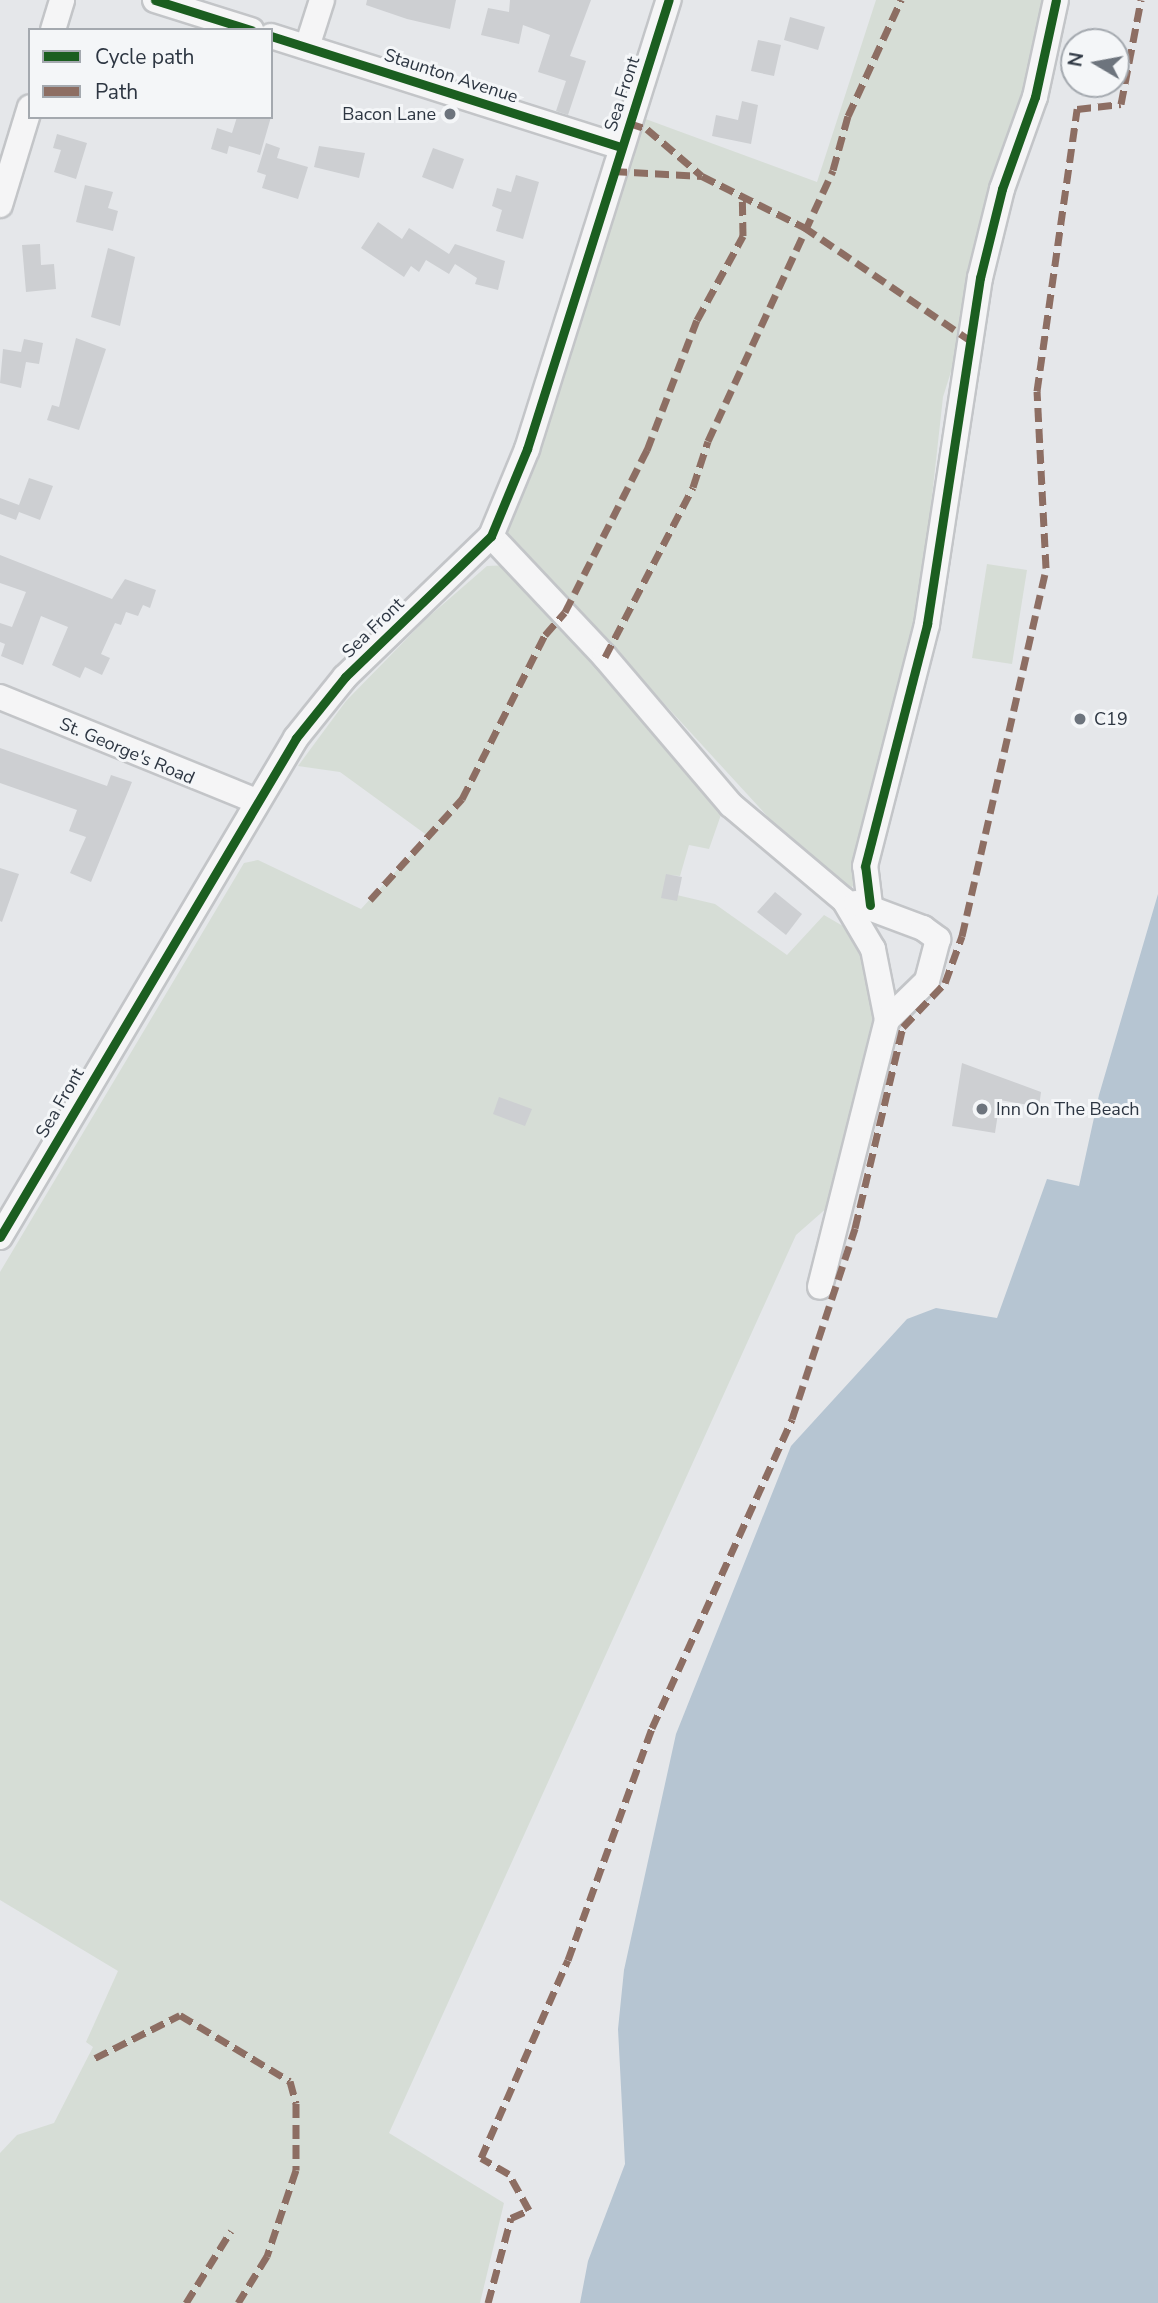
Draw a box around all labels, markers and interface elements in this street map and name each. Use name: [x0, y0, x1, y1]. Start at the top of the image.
legend: [28, 28, 273, 119]
north arrow: [1060, 28, 1130, 98]
text: Cycle path: [95, 43, 194, 71]
street label: Staunton Avenue: [381, 44, 521, 108]
text: N: [1062, 50, 1090, 69]
street label: Sea Front: [600, 54, 644, 134]
text: Path: [95, 78, 138, 106]
place label: Bacon Lane: [342, 103, 436, 125]
marker: Bacon Lane: [442, 106, 458, 122]
street label: Sea Front: [338, 593, 408, 663]
place label: C19: [1094, 708, 1128, 730]
marker: C19: [1072, 711, 1088, 727]
street label: St. George's Road: [56, 713, 198, 789]
street label: Sea Front: [31, 1064, 89, 1142]
place label: Inn On The Beach: [996, 1098, 1139, 1120]
marker: Inn On The Beach: [974, 1101, 990, 1117]

